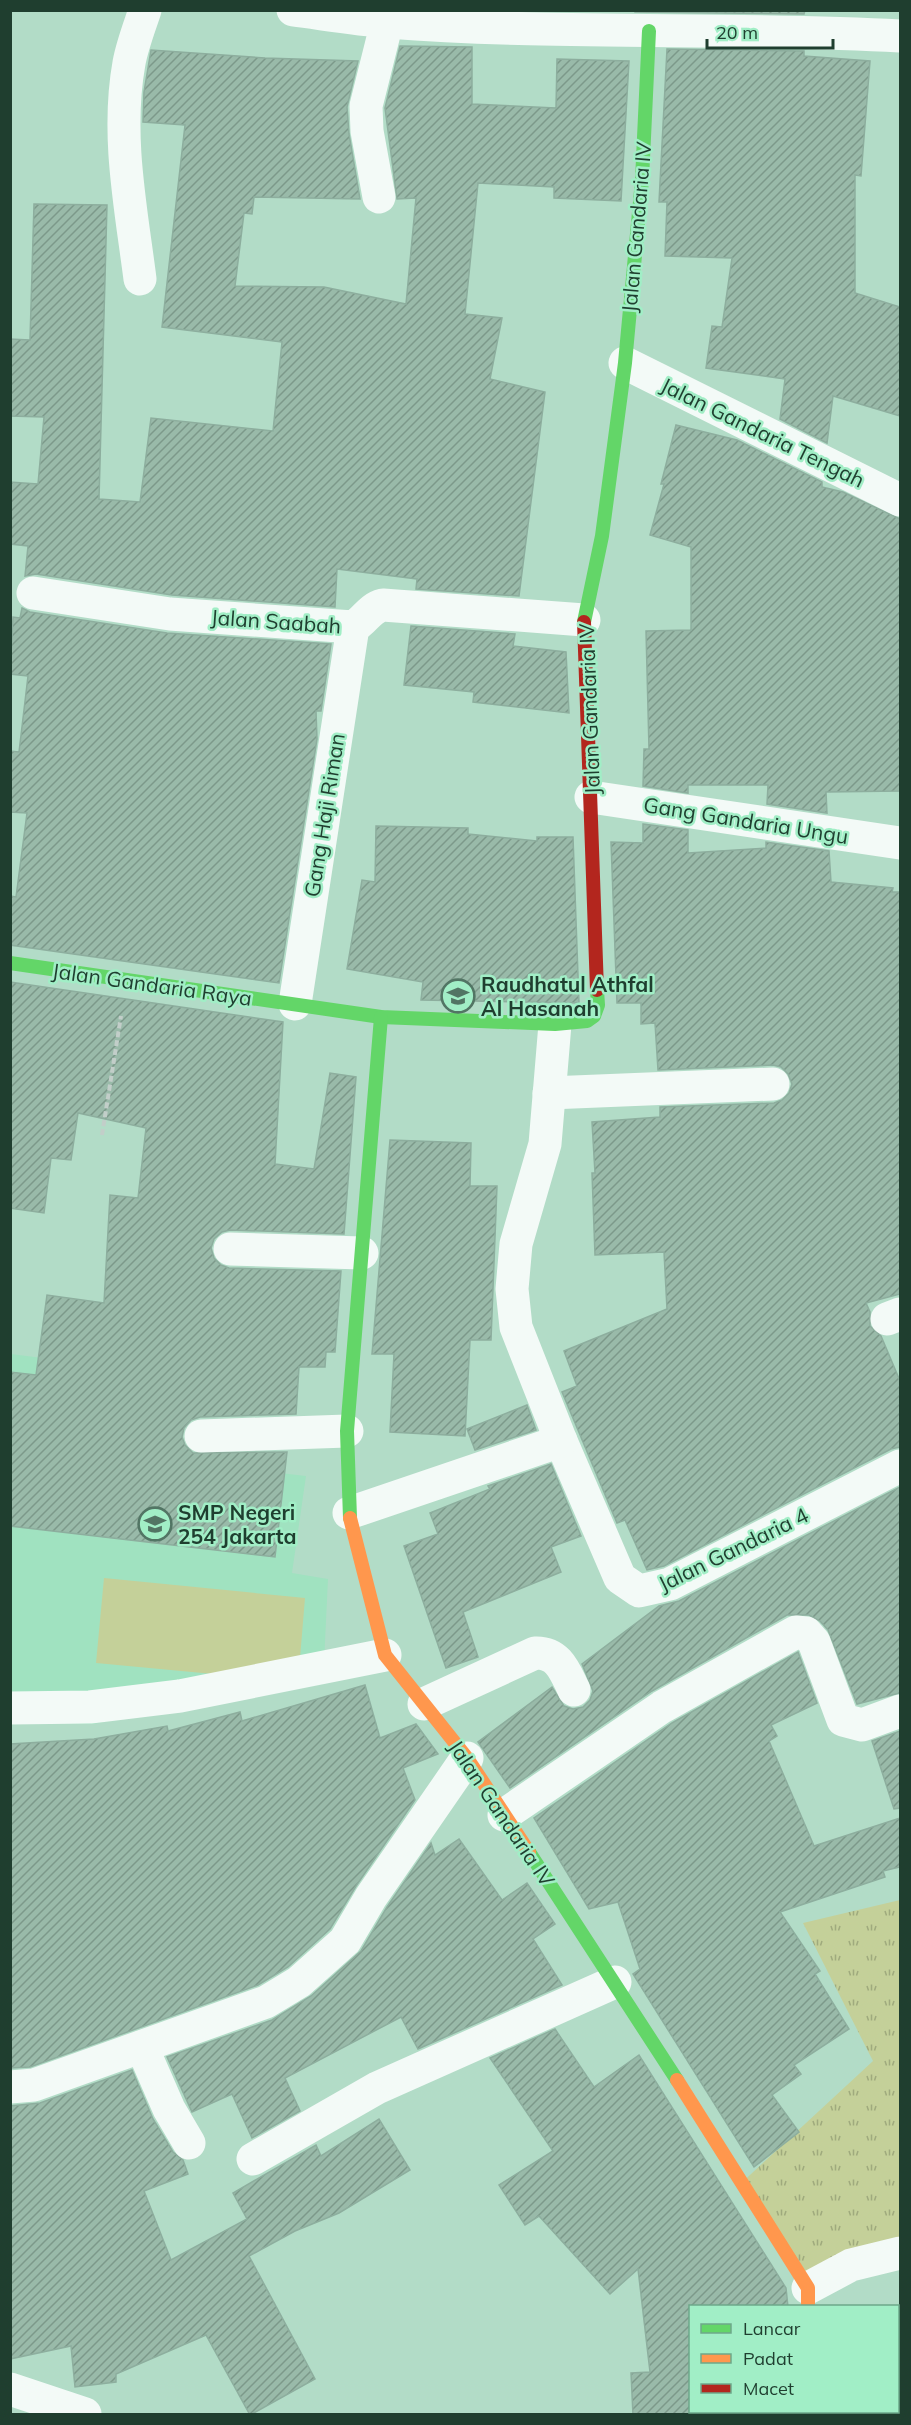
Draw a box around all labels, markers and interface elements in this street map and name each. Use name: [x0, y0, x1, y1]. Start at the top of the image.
scale bar: [707, 12, 833, 50]
text: 20 m: [716, 21, 758, 44]
street label: Jalan Gandaria IV: [616, 140, 656, 313]
street label: Jalan Gandaria Tengah: [657, 371, 869, 493]
street label: Jalan Saabah: [210, 603, 342, 639]
street label: Jalan Gandaria IV: [573, 623, 605, 795]
street label: Gang Haji Riman: [298, 731, 350, 899]
street label: Gang Gandaria Ungu: [642, 791, 850, 849]
street label: Jalan Gandaria Raya: [50, 957, 254, 1011]
place label: Raudhatul Athfal Al Hasanah: [481, 971, 654, 1021]
school or university icon: Raudhatul Athfal Al Hasanah: [440, 978, 476, 1014]
place label: SMP Negeri 254 Jakarta: [178, 1499, 297, 1549]
street label: Jalan Gandaria 4: [654, 1501, 813, 1597]
school or university icon: SMP Negeri 254 Jakarta: [137, 1506, 173, 1542]
street label: Jalan Gandaria IV: [443, 1735, 561, 1891]
legend: [689, 2305, 899, 2413]
text: Lancar: [743, 2317, 801, 2340]
text: Padat: [743, 2347, 793, 2370]
text: Macet: [743, 2377, 794, 2400]

